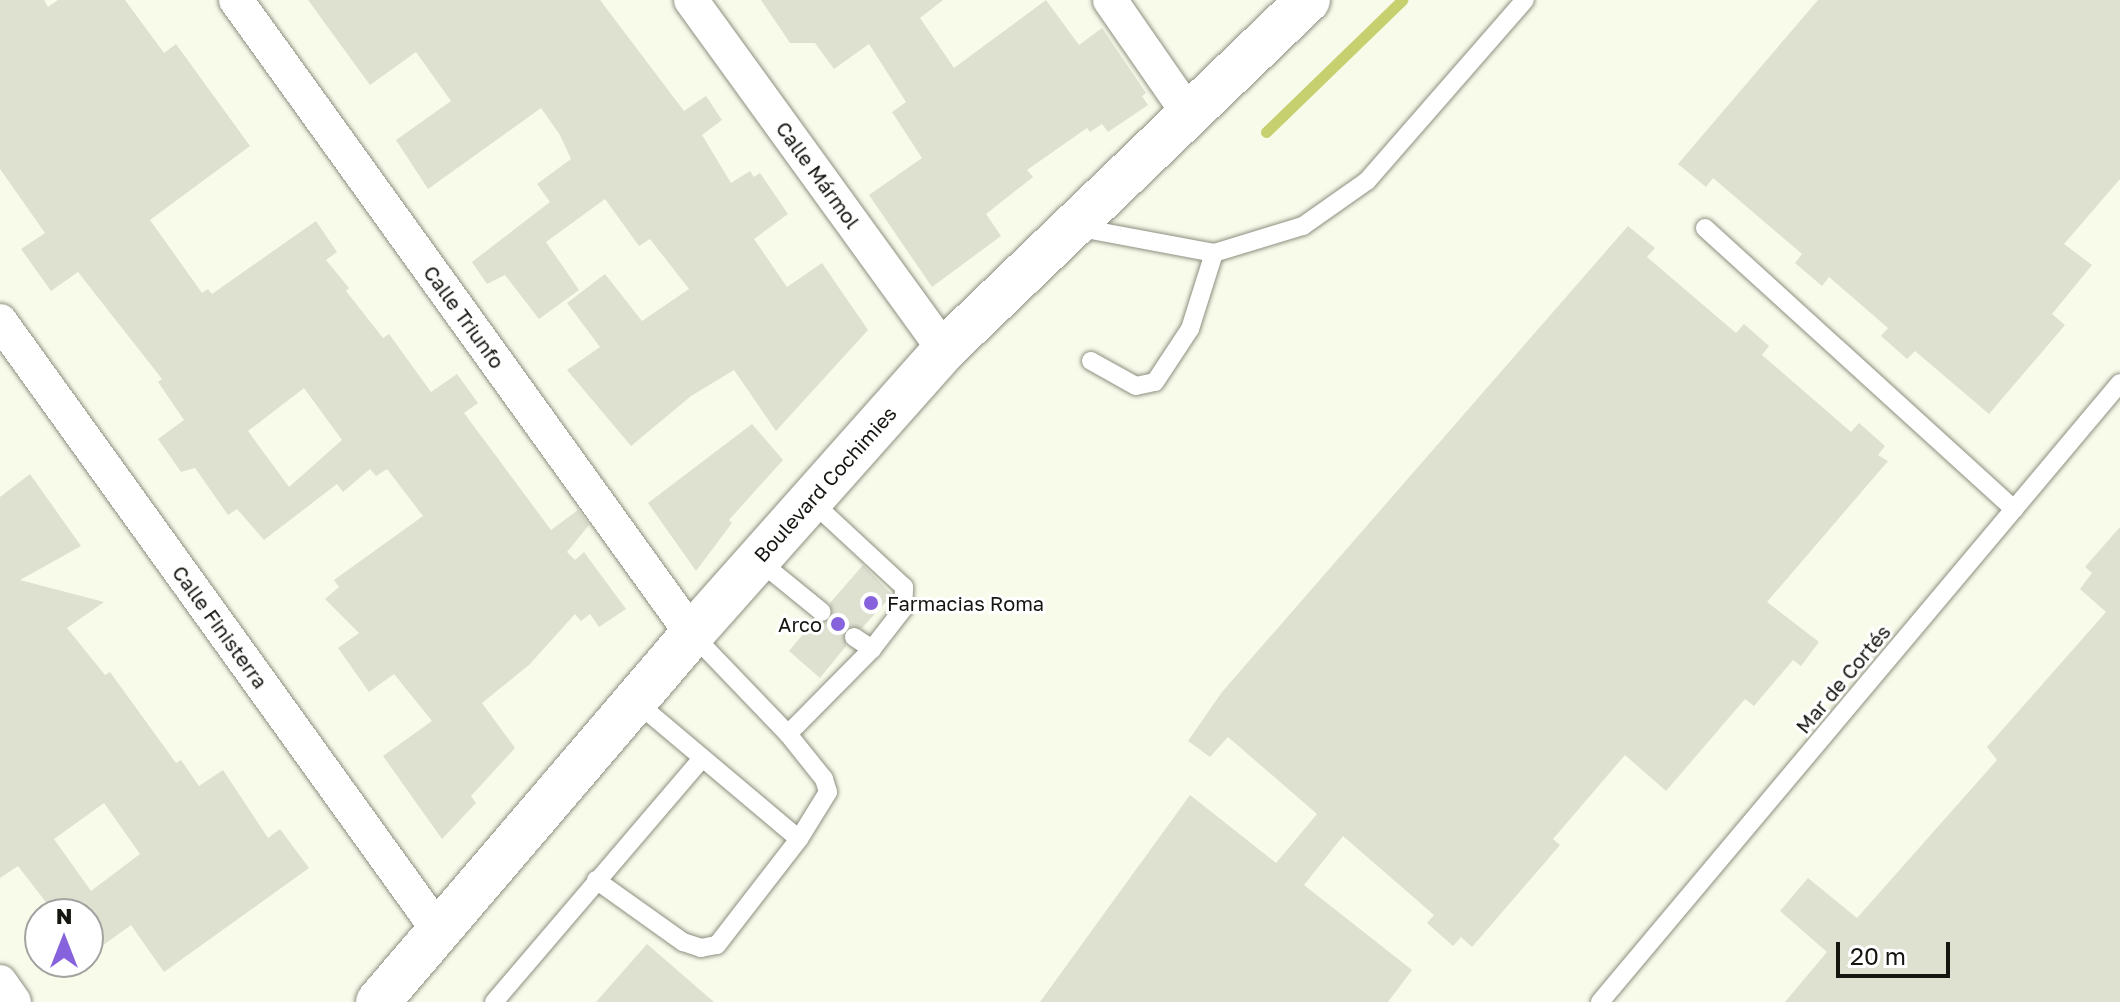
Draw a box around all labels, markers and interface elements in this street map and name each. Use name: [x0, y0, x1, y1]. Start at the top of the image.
street label: Calle Mármol: [771, 117, 865, 233]
street label: Calle Triunfo: [419, 261, 509, 373]
street label: Boulevard Cochimies: [749, 401, 901, 567]
street label: Calle Finisterra: [167, 561, 273, 693]
place label: Farmacias Roma: [887, 591, 1044, 615]
marker: Farmacias Roma: [862, 594, 880, 612]
place label: Arco: [778, 612, 822, 636]
marker: Arco: [829, 615, 847, 633]
street label: Mar de Cortés: [1791, 620, 1895, 738]
north arrow: [24, 898, 104, 978]
text: N: [56, 902, 72, 929]
scale bar: [1840, 926, 1954, 976]
text: 20 m: [1850, 941, 1906, 970]

